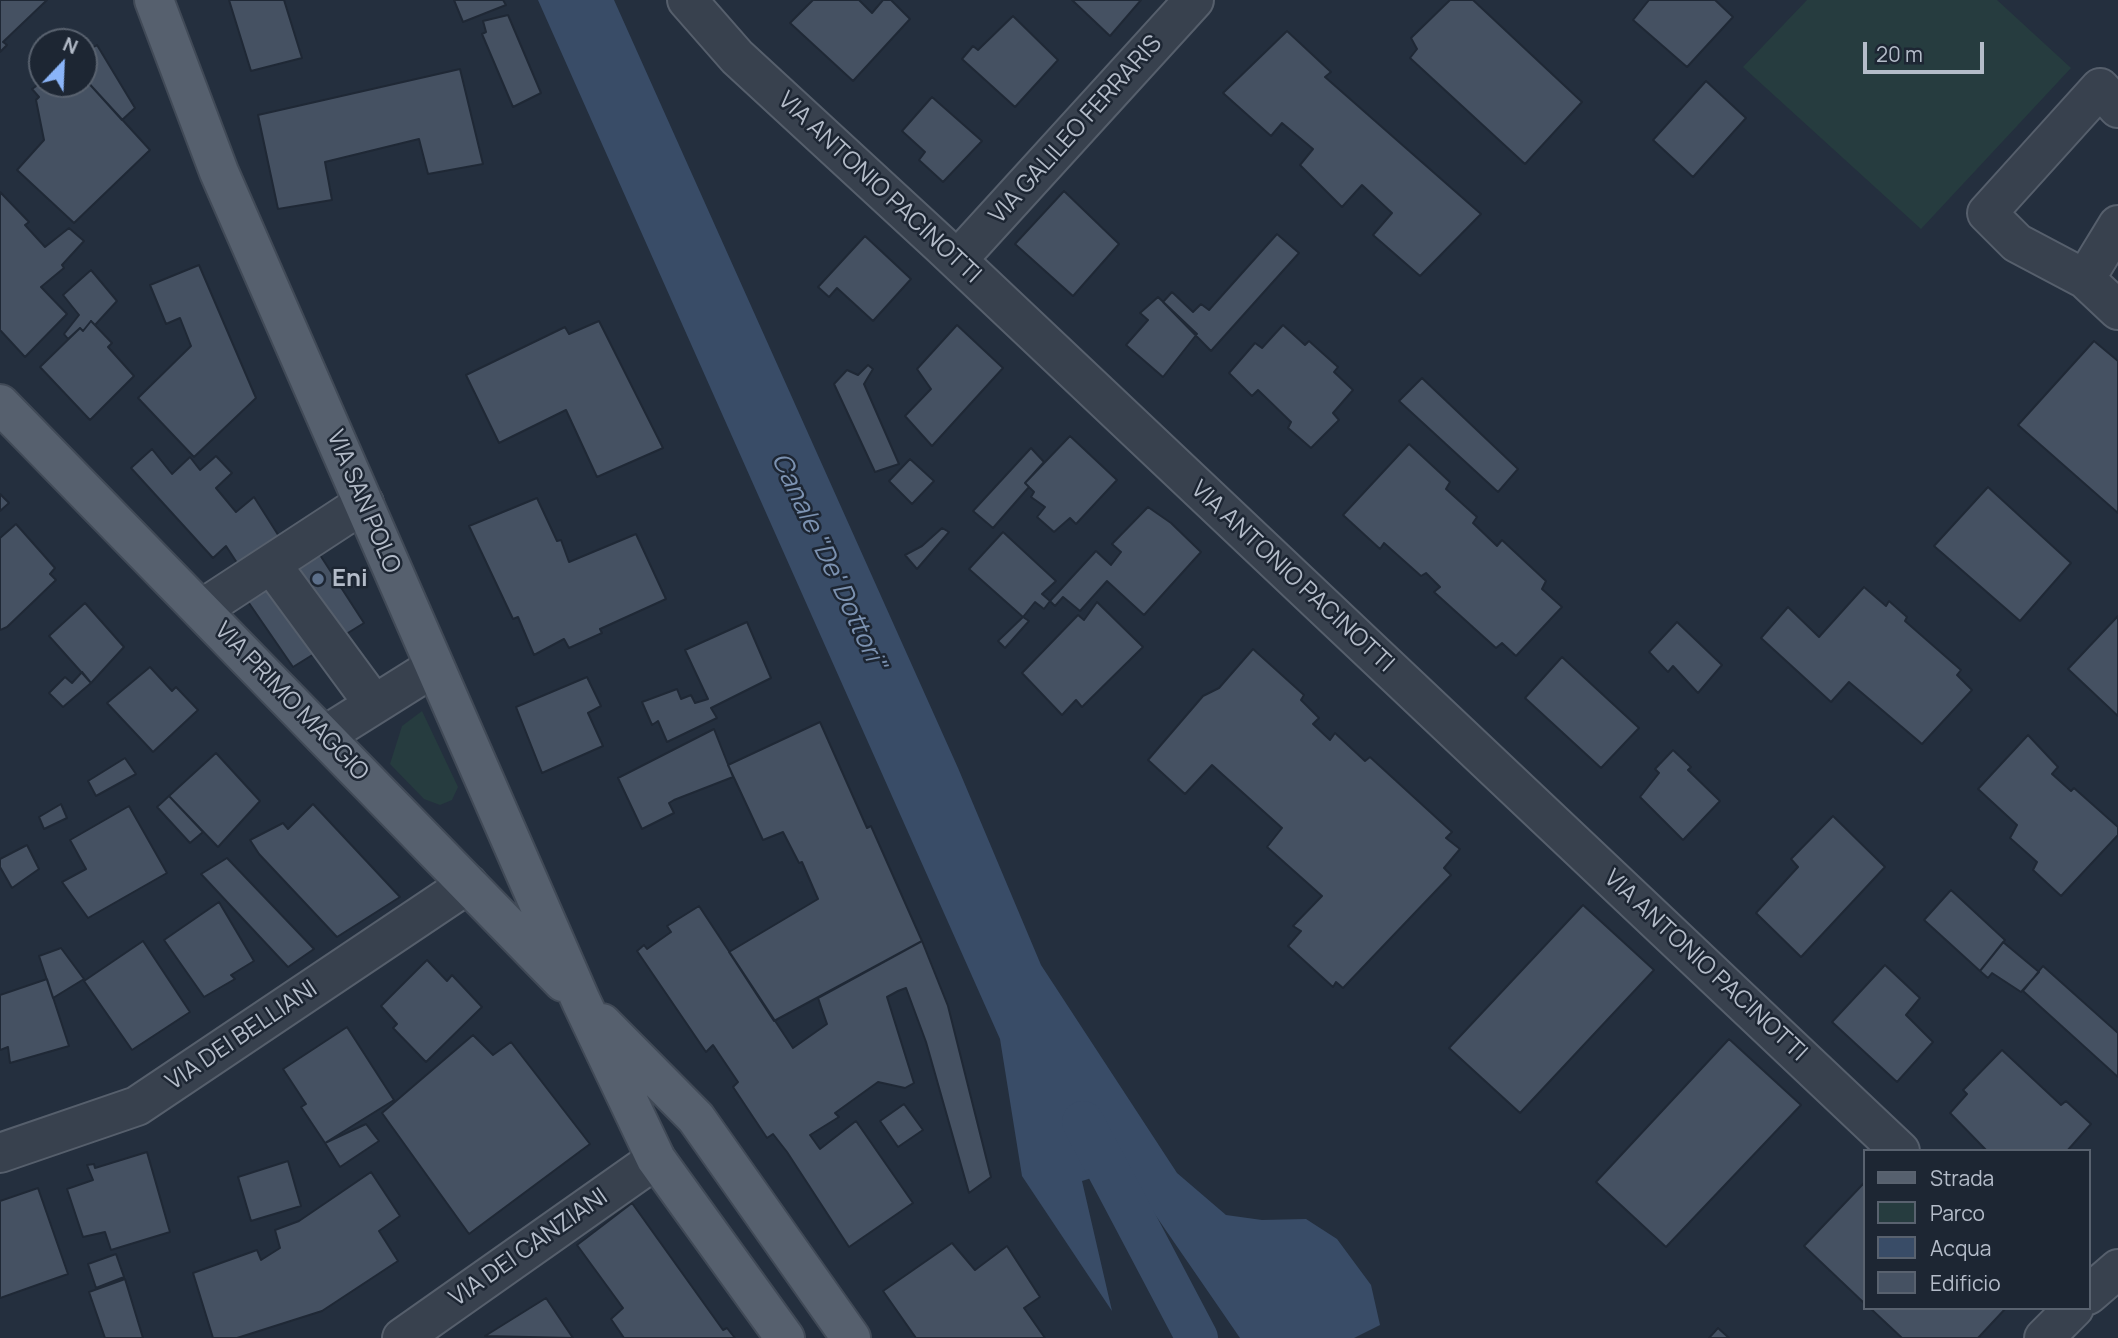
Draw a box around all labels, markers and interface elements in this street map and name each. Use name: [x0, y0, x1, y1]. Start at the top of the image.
north arrow: [28, 28, 98, 98]
scale bar: [1866, 28, 1987, 72]
street label: VIA GALILEO FERRARIS: [984, 30, 1168, 230]
text: N: [59, 31, 82, 60]
text: 20 m: [1876, 40, 1923, 68]
street label: VIA ANTONIO PACINOTTI: [771, 86, 987, 290]
street label: VIA SAN POLO: [320, 426, 406, 578]
water label: Canale "De' Dottori": [764, 448, 892, 676]
street label: VIA ANTONIO PACINOTTI: [1184, 475, 1400, 679]
place label: Eni: [332, 565, 368, 593]
marker: Eni: [310, 571, 326, 587]
street label: VIA PRIMO MAGGIO: [208, 617, 374, 787]
street label: VIA ANTONIO PACINOTTI: [1597, 864, 1813, 1068]
street label: VIA DEI BELLIANI: [161, 975, 323, 1097]
legend: [1862, 1149, 2090, 1310]
text: Strada: [1930, 1164, 1994, 1192]
street label: VIA DEI CANZIANI: [444, 1183, 614, 1313]
text: Parco: [1930, 1199, 1985, 1227]
text: Acqua: [1930, 1234, 1992, 1262]
text: Edificio: [1930, 1269, 2001, 1297]

